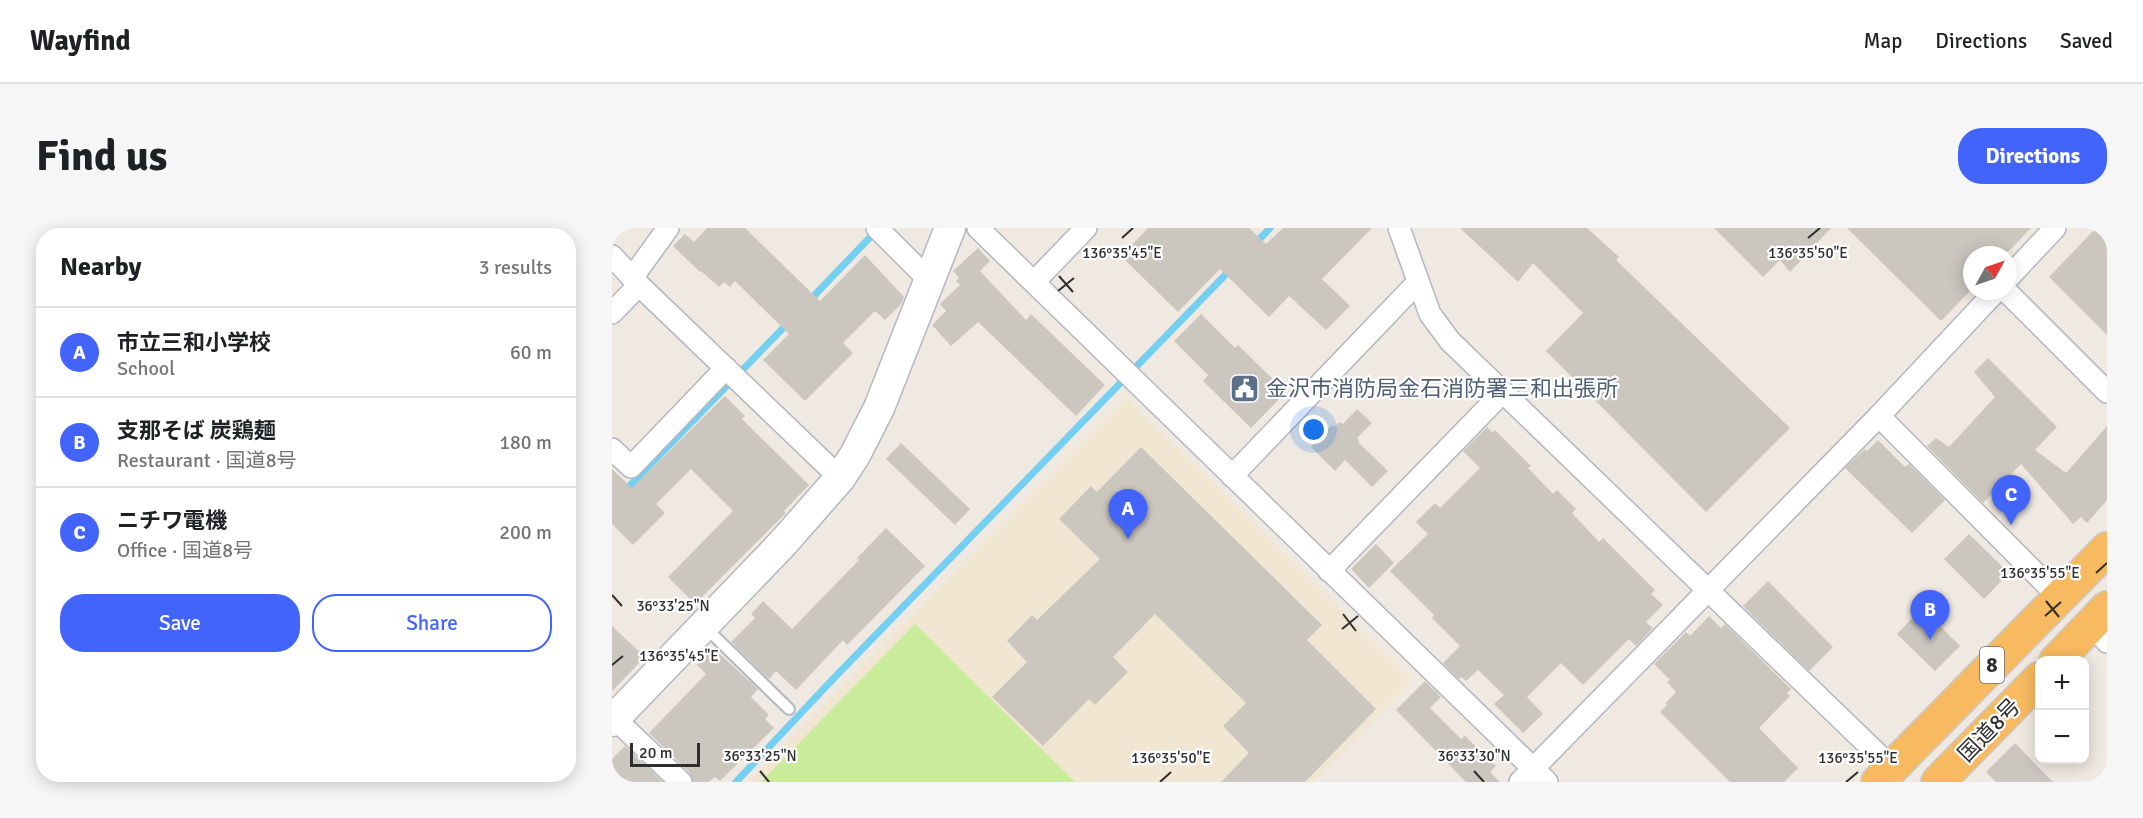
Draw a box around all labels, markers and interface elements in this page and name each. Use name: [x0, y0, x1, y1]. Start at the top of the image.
text: Wayfind: [30, 24, 131, 58]
text: Map: [1864, 28, 1902, 54]
text: Directions: [1935, 28, 2027, 54]
text: Saved: [2060, 28, 2113, 54]
button: Directions: [1958, 128, 2107, 184]
text: Find us: [36, 131, 167, 182]
text: 136°35'45"E: [1082, 244, 1162, 262]
text: 136°35'50"E: [1768, 244, 1848, 262]
north arrow: [1963, 246, 2017, 300]
text: Nearby: [60, 251, 141, 283]
text: 3 results: [479, 255, 552, 280]
text: 市立三和小学校: [117, 329, 271, 356]
text: A: [73, 340, 86, 365]
text: 60 m: [510, 340, 552, 365]
text: School: [117, 356, 175, 381]
public building icon: 金沢市消防局金石消防署三和出張所: [1229, 372, 1261, 404]
place label: 金沢市消防局金石消防署三和出張所: [1266, 375, 1618, 402]
your location: [1299, 415, 1328, 444]
text: 支那そば 炭鶏麺: [117, 417, 276, 444]
text: B: [73, 430, 86, 455]
text: 180 m: [499, 430, 552, 455]
text: Restaurant · 国道8号: [117, 448, 297, 473]
pin: C: [1992, 476, 2030, 525]
pin: A: [1108, 490, 1148, 539]
text: ニチワ電機: [117, 507, 227, 534]
text: C: [73, 520, 86, 545]
text: 200 m: [499, 520, 552, 545]
text: Office · 国道8号: [117, 538, 253, 563]
text: 136°35'55"E: [2000, 564, 2080, 582]
pin: B: [1910, 590, 1950, 640]
button: Save: [60, 594, 300, 652]
button: Share: [312, 594, 552, 652]
text: 36°33'25"N: [636, 597, 710, 615]
text: 136°35'45"E: [639, 647, 719, 665]
road number: 8: [1980, 647, 2004, 683]
map controls: [2035, 656, 2089, 764]
button: +: [2035, 656, 2089, 710]
street label: 国道8号: [1952, 693, 2026, 767]
button: −: [2035, 710, 2089, 764]
scale bar: [630, 740, 700, 768]
text: 20 m: [639, 743, 673, 763]
text: 36°33'25"N: [723, 747, 797, 765]
text: 36°33'30"N: [1437, 747, 1511, 765]
text: 136°35'50"E: [1131, 749, 1211, 767]
text: 136°35'55"E: [1818, 749, 1898, 767]

